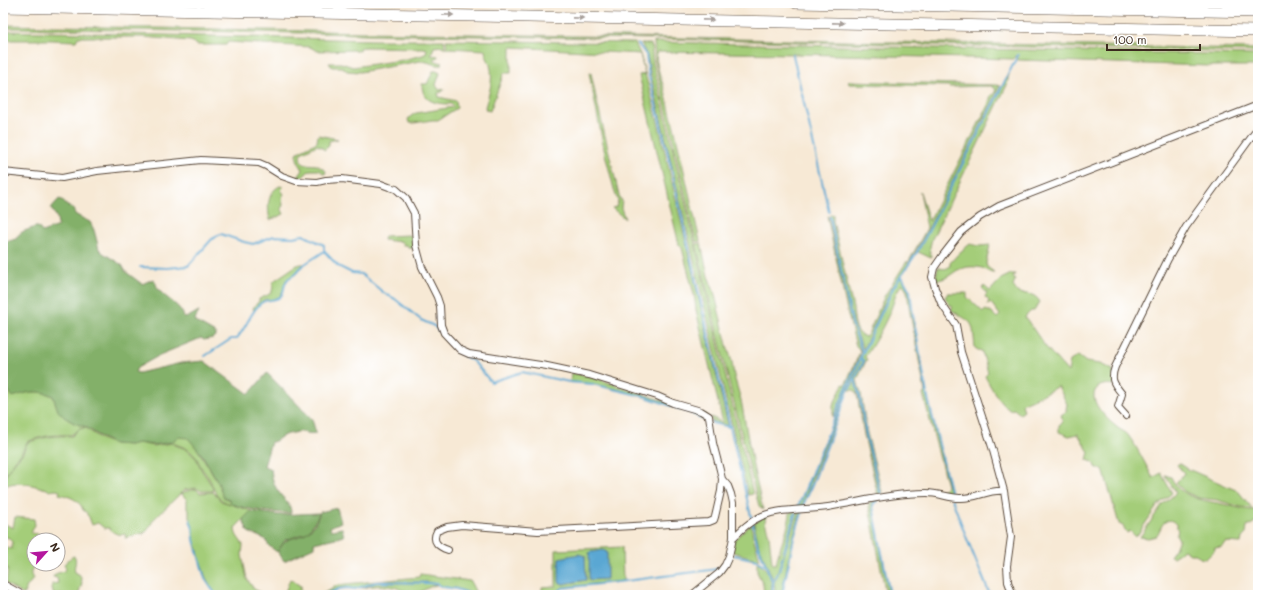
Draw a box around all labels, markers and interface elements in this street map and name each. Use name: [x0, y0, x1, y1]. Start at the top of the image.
one-way arrow: [442, 12, 455, 18]
one-way arrow: [572, 15, 585, 21]
one-way arrow: [702, 17, 715, 23]
one-way arrow: [832, 20, 845, 26]
scale bar: [1107, 26, 1200, 52]
text: 100 m: [1113, 31, 1147, 47]
north arrow: [26, 532, 66, 572]
text: N: [47, 540, 64, 554]

